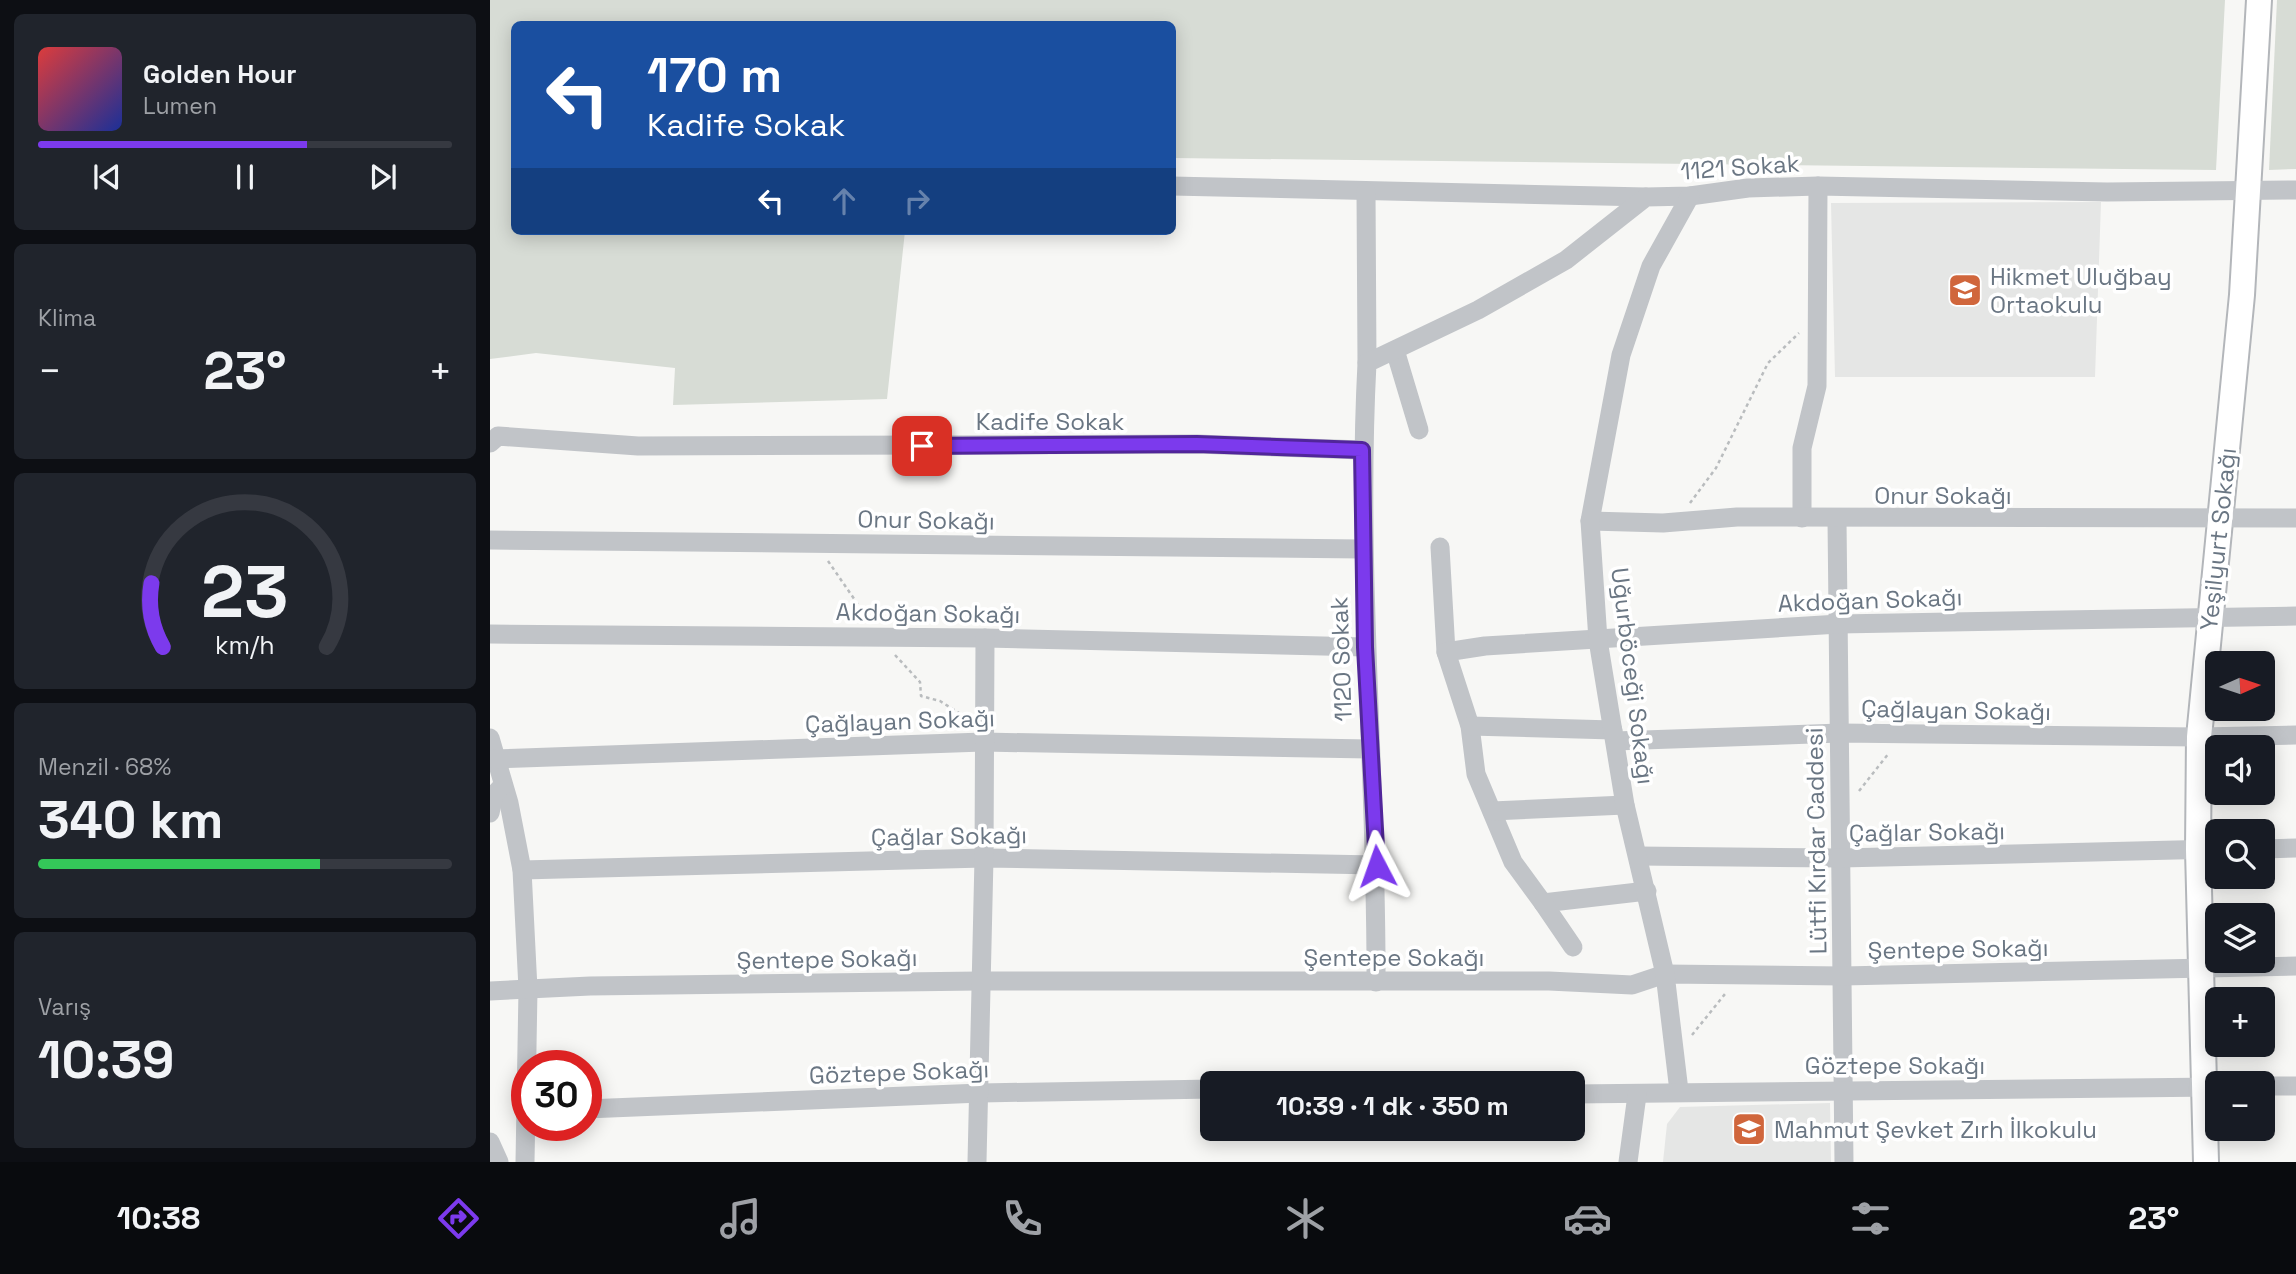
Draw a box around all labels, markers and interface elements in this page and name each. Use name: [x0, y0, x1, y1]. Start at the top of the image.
text: 170 m: [647, 44, 782, 106]
icon: left: [532, 49, 623, 140]
text: Golden Hour: [143, 57, 297, 91]
text: Lumen: [143, 91, 217, 121]
text: Kadife Sokak: [647, 105, 845, 145]
street label: 1121 Sokak: [1679, 147, 1801, 187]
icon: previous: [88, 158, 126, 196]
icon: pause: [226, 158, 264, 196]
icon: next: [364, 158, 402, 196]
icon: left: [752, 182, 790, 220]
icon: ahead: [825, 182, 863, 220]
icon: right: [898, 182, 936, 220]
place label: Hikmet Uluğbay Ortaokulu: [1990, 261, 2172, 320]
school or university icon: Hikmet Uluğbay Ortaokulu: [1946, 271, 1984, 309]
text: Klima: [38, 303, 96, 333]
text: 23°: [204, 338, 287, 404]
text: −: [38, 347, 62, 395]
text: +: [428, 347, 452, 395]
street label: Kadife Sokak: [976, 406, 1124, 437]
pin: [892, 416, 952, 476]
icon: arrive: [903, 427, 941, 465]
street label: Yeşilyurt Sokağı: [2193, 446, 2243, 632]
street label: Onur Sokağı: [1874, 480, 2012, 511]
street label: Onur Sokağı: [857, 503, 995, 537]
text: 23: [201, 545, 289, 638]
street label: Uğurböceği Sokağı: [1604, 566, 1662, 786]
street label: Akdoğan Sokağı: [1777, 581, 1963, 619]
street label: Akdoğan Sokağı: [835, 596, 1021, 630]
street label: 1120 Sokak: [1323, 596, 1359, 722]
text: km/h: [215, 629, 275, 661]
north arrow: [2205, 651, 2275, 721]
map controls: [2205, 651, 2275, 1141]
street label: Çağlayan Sokağı: [1861, 693, 2051, 727]
street label: Çağlayan Sokağı: [805, 702, 995, 740]
street label: Lütfi Kırdar Caddesi: [1799, 727, 1833, 955]
button: sound: [2205, 735, 2275, 805]
text: Menzil · 68%: [38, 752, 171, 782]
text: 340 km: [38, 787, 223, 853]
street label: Çağlar Sokağı: [1849, 815, 2005, 849]
street label: Çağlar Sokağı: [871, 819, 1027, 853]
button: search: [2205, 819, 2275, 889]
position arrow: [1340, 829, 1414, 903]
button: layers: [2205, 903, 2275, 973]
street label: Şentepe Sokağı: [1867, 932, 2049, 966]
street label: Şentepe Sokağı: [736, 942, 918, 976]
street label: Şentepe Sokağı: [1304, 942, 1484, 973]
button: +: [2205, 987, 2275, 1057]
text: Varış: [38, 992, 91, 1022]
text: 10:39: [38, 1027, 174, 1093]
speed limit sign: 30: [511, 1050, 602, 1141]
street label: Göztepe Sokağı: [1805, 1050, 1985, 1081]
street label: Göztepe Sokağı: [808, 1053, 990, 1091]
button: −: [2205, 1071, 2275, 1141]
text: 10:39 · 1 dk · 350 m: [1276, 1089, 1509, 1123]
school or university icon: Mahmut Şevket Zırh İlkokulu: [1730, 1110, 1768, 1148]
place label: Mahmut Şevket Zırh İlkokulu: [1774, 1114, 2097, 1145]
icon: directions: [434, 1194, 483, 1243]
icon: music: [716, 1194, 765, 1243]
icon: phone: [998, 1194, 1047, 1243]
icon: climate: [1281, 1194, 1330, 1243]
icon: car: [1563, 1194, 1612, 1243]
icon: filters: [1846, 1194, 1895, 1243]
text: 10:38: [117, 1198, 200, 1238]
text: 23°: [2128, 1198, 2179, 1238]

